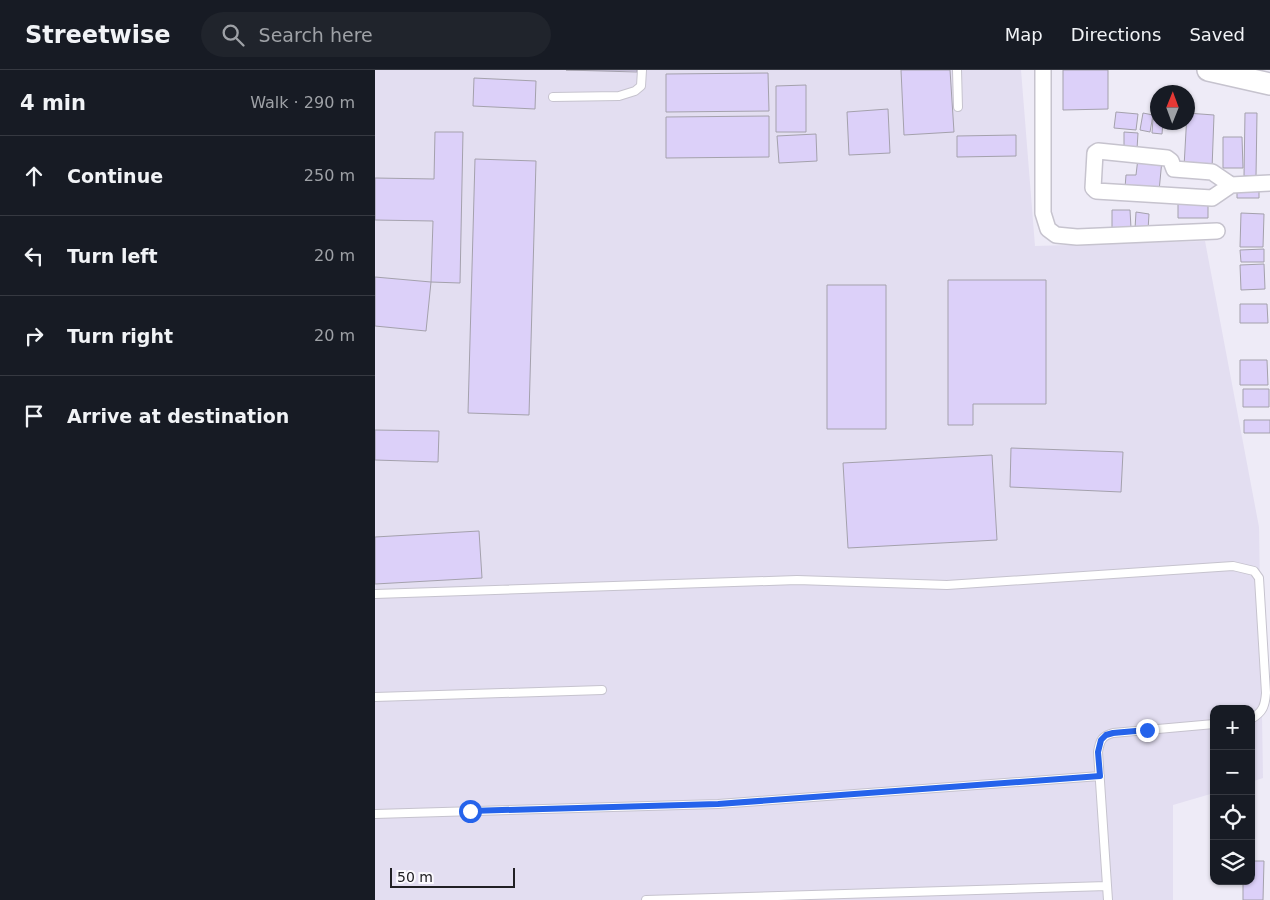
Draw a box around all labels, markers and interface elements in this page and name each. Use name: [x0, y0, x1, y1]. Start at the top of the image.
search box: [201, 12, 551, 57]
text: Streetwise: [25, 21, 171, 49]
icon: search: [219, 21, 247, 49]
text: Search here: [259, 24, 373, 46]
text: Map: [1005, 24, 1043, 45]
text: Directions: [1071, 24, 1161, 45]
text: Saved: [1189, 24, 1245, 45]
north arrow: [1150, 85, 1195, 130]
text: 4 min: [20, 91, 86, 115]
text: Walk · 290 m: [250, 93, 355, 112]
icon: ahead: [20, 162, 48, 190]
text: Continue: [67, 165, 163, 187]
text: 250 m: [304, 166, 355, 185]
icon: left: [20, 242, 48, 270]
text: Turn left: [67, 245, 158, 267]
text: 20 m: [314, 246, 355, 265]
icon: right: [20, 322, 48, 350]
text: Turn right: [67, 325, 173, 347]
text: 20 m: [314, 326, 355, 345]
icon: arrive: [20, 402, 48, 430]
text: Arrive at destination: [67, 405, 289, 427]
map controls: [1210, 705, 1255, 885]
button: +: [1210, 705, 1255, 750]
route end: [1136, 719, 1159, 742]
button: −: [1210, 750, 1255, 795]
button: locate: [1210, 795, 1255, 840]
route start: [459, 800, 482, 823]
button: layers: [1210, 840, 1255, 885]
scale bar: [390, 865, 515, 888]
text: 50 m: [397, 869, 433, 885]

